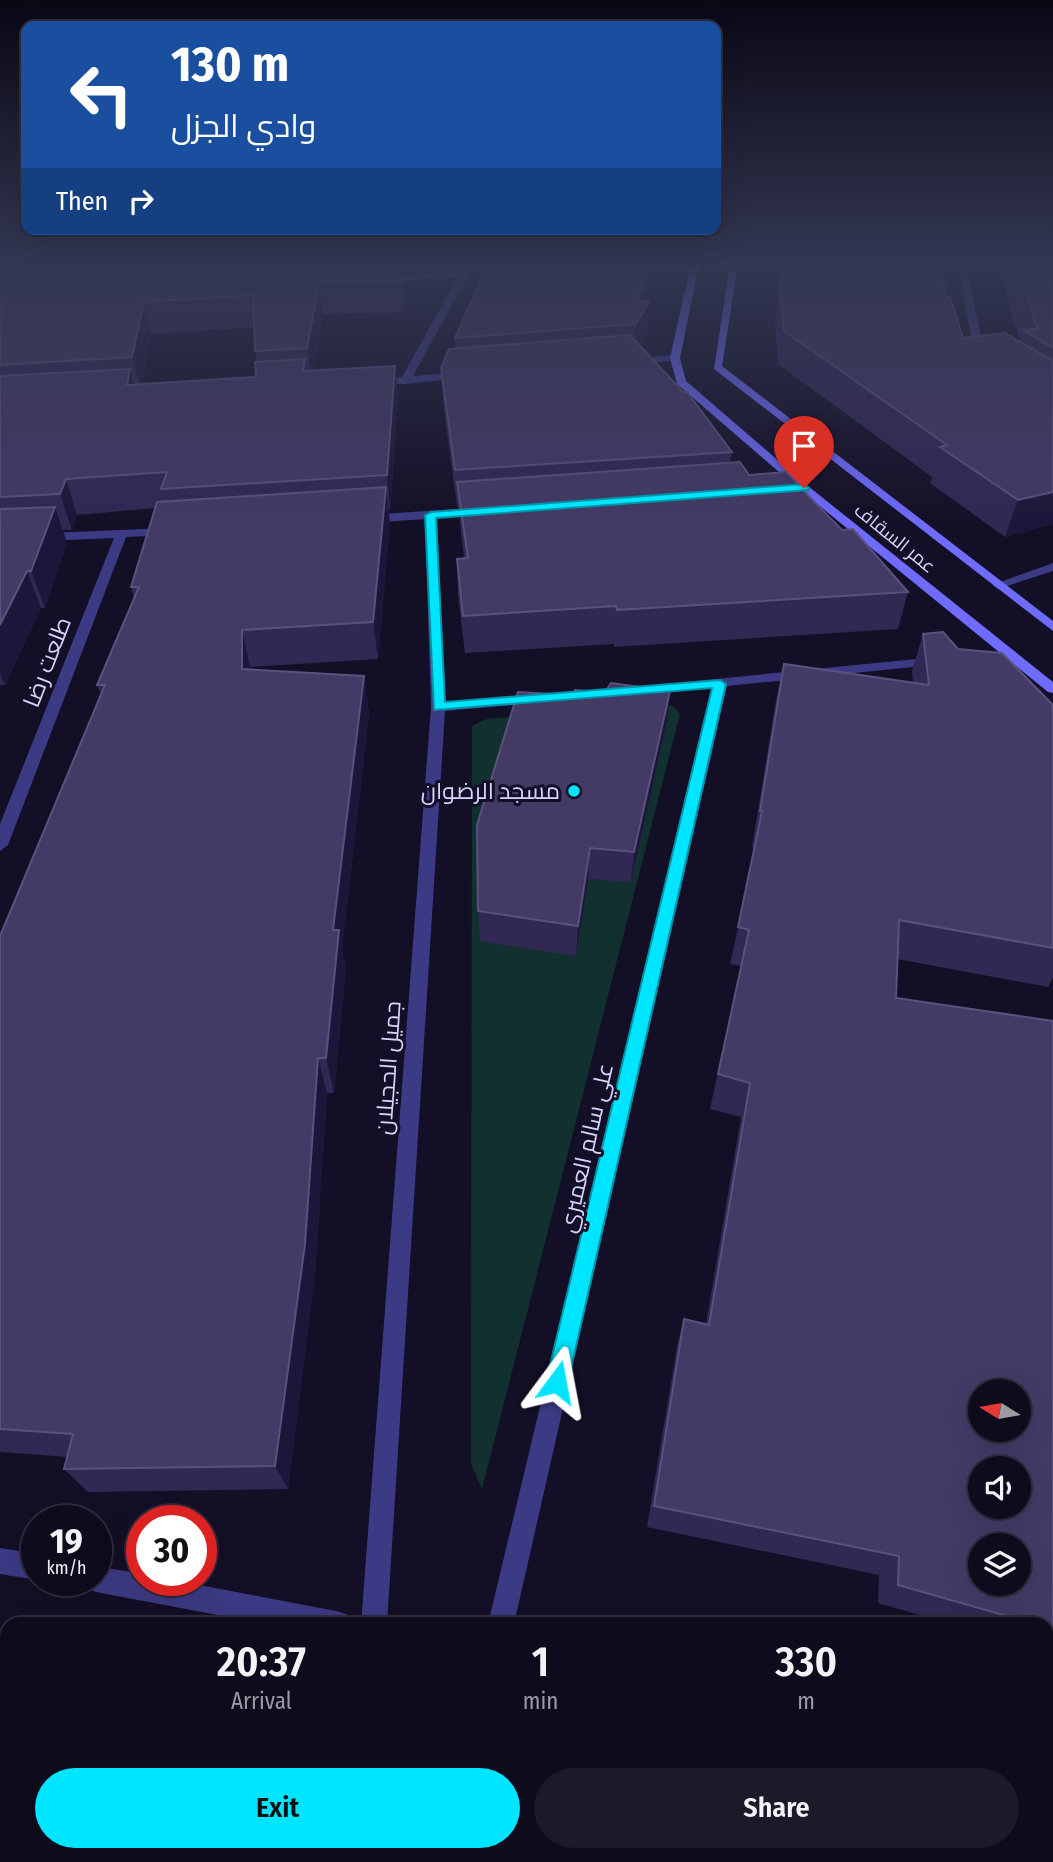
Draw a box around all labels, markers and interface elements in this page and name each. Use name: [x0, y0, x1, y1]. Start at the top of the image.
text: 130 m: [171, 35, 289, 94]
icon: left: [56, 49, 147, 140]
text: وادي الجزل: [171, 107, 316, 145]
icon: right: [122, 182, 160, 220]
text: Then: [56, 186, 108, 217]
pin: [774, 416, 834, 488]
icon: arrive: [785, 427, 823, 465]
street label: عمر السقاف: [850, 498, 940, 578]
street label: طلعت رضا: [17, 613, 77, 711]
place label: مسجد الرضوان: [421, 777, 560, 805]
marker: مسجد الرضوان: [566, 783, 582, 799]
street label: جميل الحجيلان: [369, 1000, 407, 1136]
street label: علي سالم العميري: [553, 1061, 623, 1236]
position arrow: [520, 1345, 594, 1419]
north arrow: [968, 1379, 1031, 1442]
map controls: [968, 1379, 1031, 1596]
button: sound: [968, 1456, 1031, 1519]
speed limit sign: 30: [126, 1505, 217, 1596]
text: 19: [50, 1520, 83, 1562]
button: layers: [968, 1533, 1031, 1596]
text: km/h: [46, 1557, 87, 1579]
text: 20:37: [217, 1637, 306, 1687]
text: 1: [532, 1637, 549, 1687]
text: 330: [775, 1637, 837, 1687]
text: Arrival: [231, 1687, 292, 1715]
text: min: [523, 1687, 558, 1715]
text: m: [797, 1687, 815, 1715]
button: Exit: [35, 1768, 520, 1848]
button: Share: [534, 1768, 1019, 1848]

